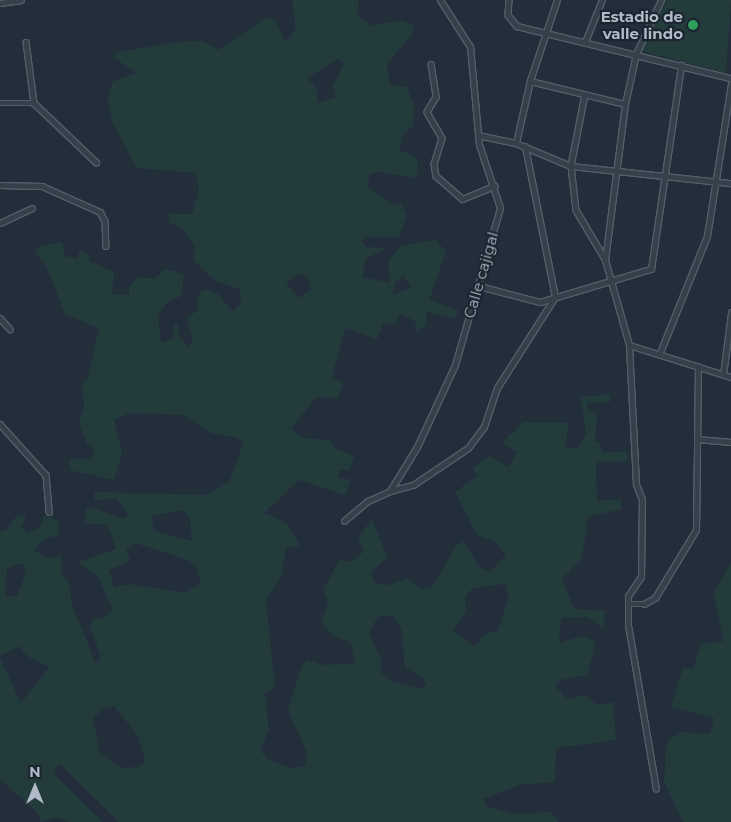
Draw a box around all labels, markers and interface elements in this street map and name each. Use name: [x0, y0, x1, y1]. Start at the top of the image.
place label: Estadio de valle lindo: [601, 7, 683, 42]
marker: Estadio de valle lindo: [687, 19, 699, 31]
street label: Calle cajigal: [460, 230, 502, 320]
north arrow: [10, 762, 60, 812]
text: N: [29, 763, 41, 781]

